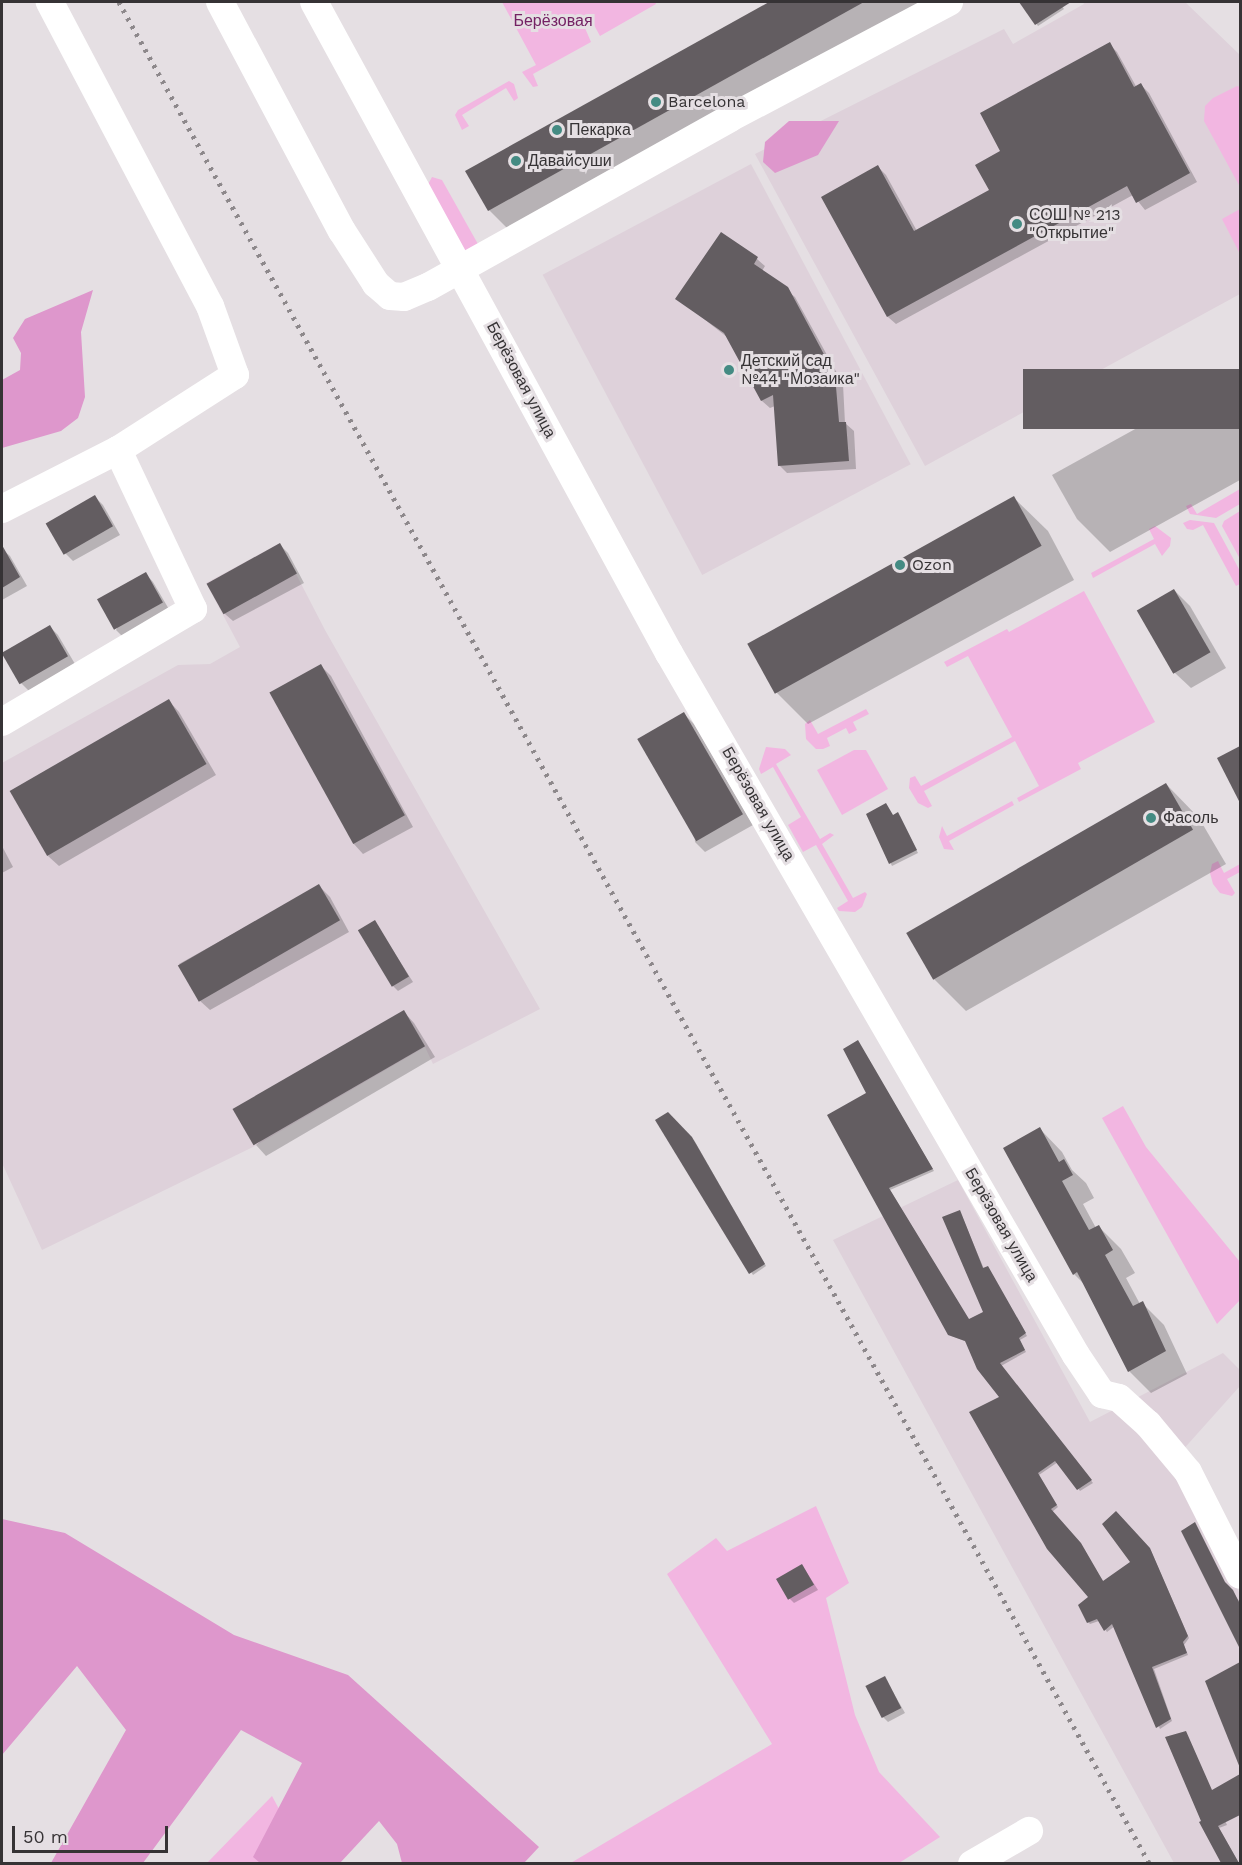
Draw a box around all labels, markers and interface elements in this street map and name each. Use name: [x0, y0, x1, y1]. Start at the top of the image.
park label: Берёзовая: [513, 11, 593, 31]
place label: Barcelona: [668, 92, 745, 112]
marker: Barcelona: [649, 95, 663, 109]
place label: Пекарка: [569, 120, 631, 140]
marker: Пекарка: [550, 123, 564, 137]
place label: Давайсуши: [528, 151, 612, 171]
marker: Давайсуши: [509, 154, 523, 168]
place label: СОШ № 213 "Открытие": [1029, 205, 1121, 243]
marker: СОШ № 213 "Открытие": [1010, 217, 1024, 231]
street label: Берёзовая улица: [482, 319, 560, 441]
place label: Детский сад №44 "Мозаика": [741, 351, 860, 389]
marker: Детский сад №44 "Мозаика": [722, 363, 736, 377]
place label: Ozon: [912, 555, 952, 575]
marker: Ozon: [893, 558, 907, 572]
street label: Берёзовая улица: [718, 744, 798, 864]
place label: Фасоль: [1163, 808, 1218, 828]
marker: Фасоль: [1144, 811, 1158, 825]
street label: Берёзовая улица: [961, 1165, 1041, 1285]
scale bar: [15, 1814, 171, 1852]
text: 50 m: [23, 1826, 68, 1847]

